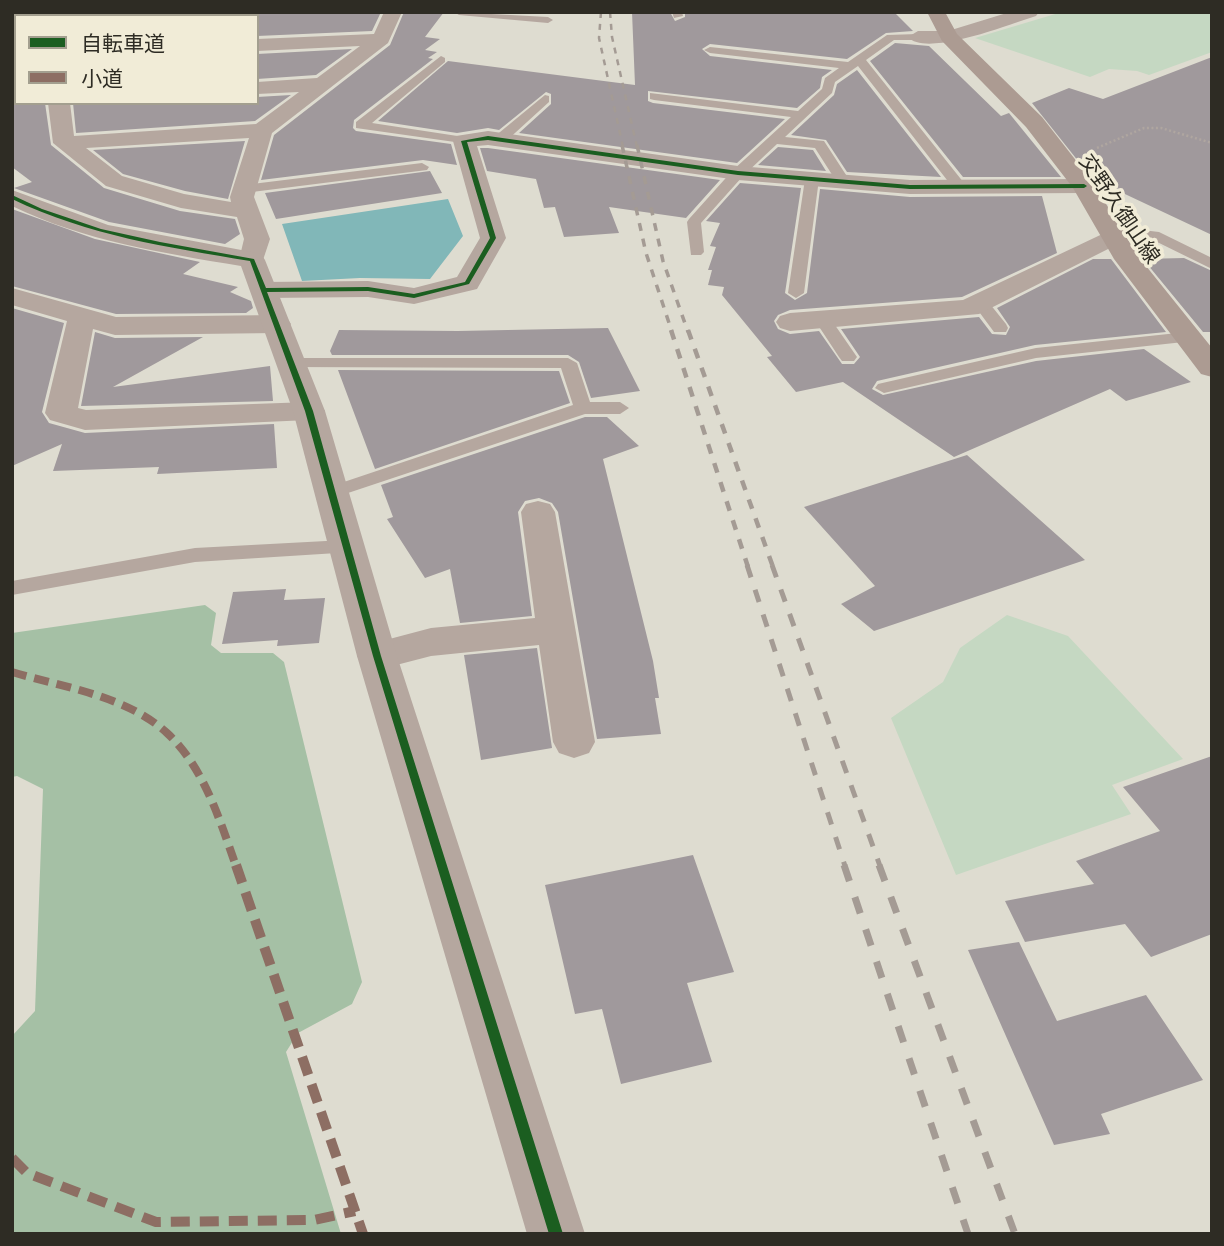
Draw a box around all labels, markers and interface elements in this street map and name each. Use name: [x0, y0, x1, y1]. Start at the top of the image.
legend: [14, 14, 259, 105]
text: 自転車道: [81, 29, 165, 59]
text: 小道: [81, 64, 123, 94]
street label: 交野久御山線: [1072, 151, 1164, 269]

